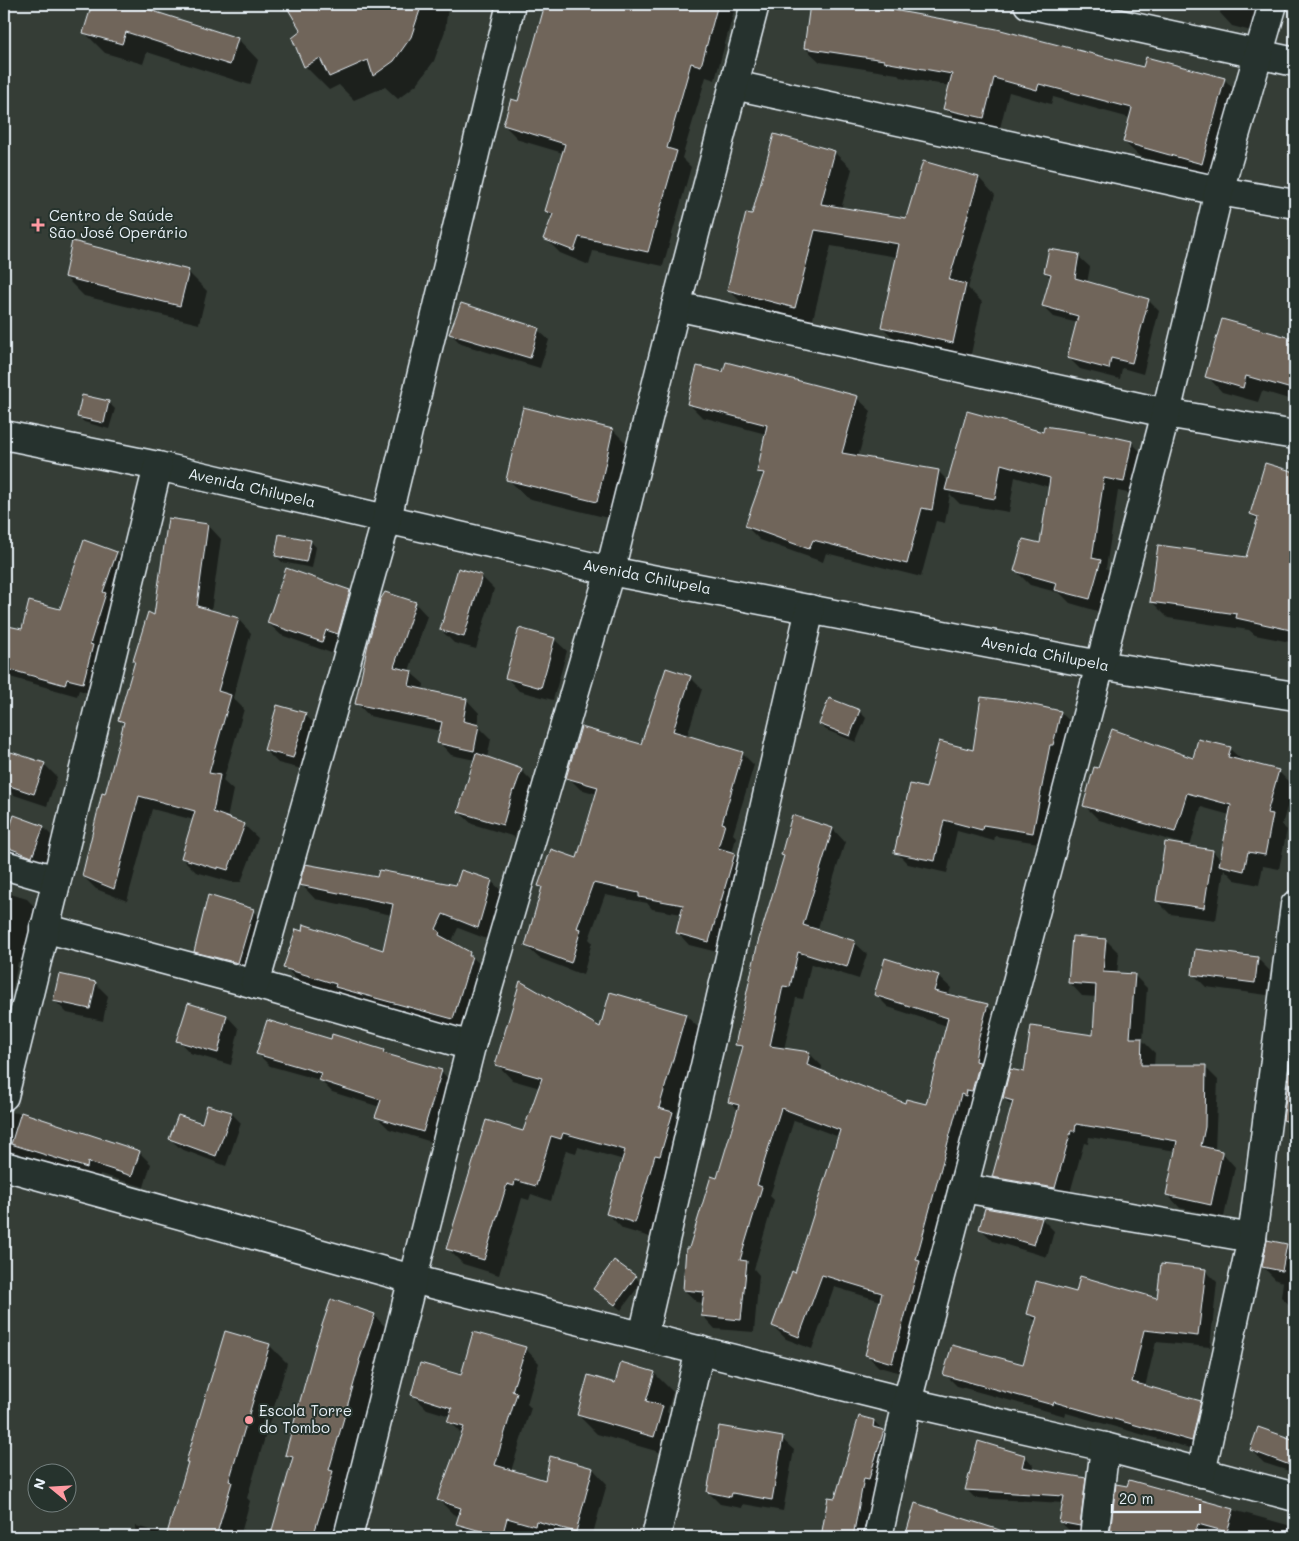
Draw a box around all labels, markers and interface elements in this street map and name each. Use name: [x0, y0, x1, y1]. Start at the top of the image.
place label: Centro de Saúde São José Operário: [49, 205, 187, 242]
marker: Centro de Saúde São José Operário: [31, 218, 45, 232]
street label: Avenida Chilupela: [187, 463, 318, 511]
street label: Avenida Chilupela: [581, 554, 713, 598]
street label: Avenida Chilupela: [979, 631, 1111, 675]
place label: Escola Torre do Tombo: [259, 1400, 352, 1437]
marker: Escola Torre do Tombo: [243, 1414, 255, 1426]
north arrow: [28, 1464, 78, 1514]
text: N: [28, 1476, 50, 1492]
scale bar: [1112, 1481, 1199, 1513]
text: 20 m: [1119, 1488, 1153, 1508]

